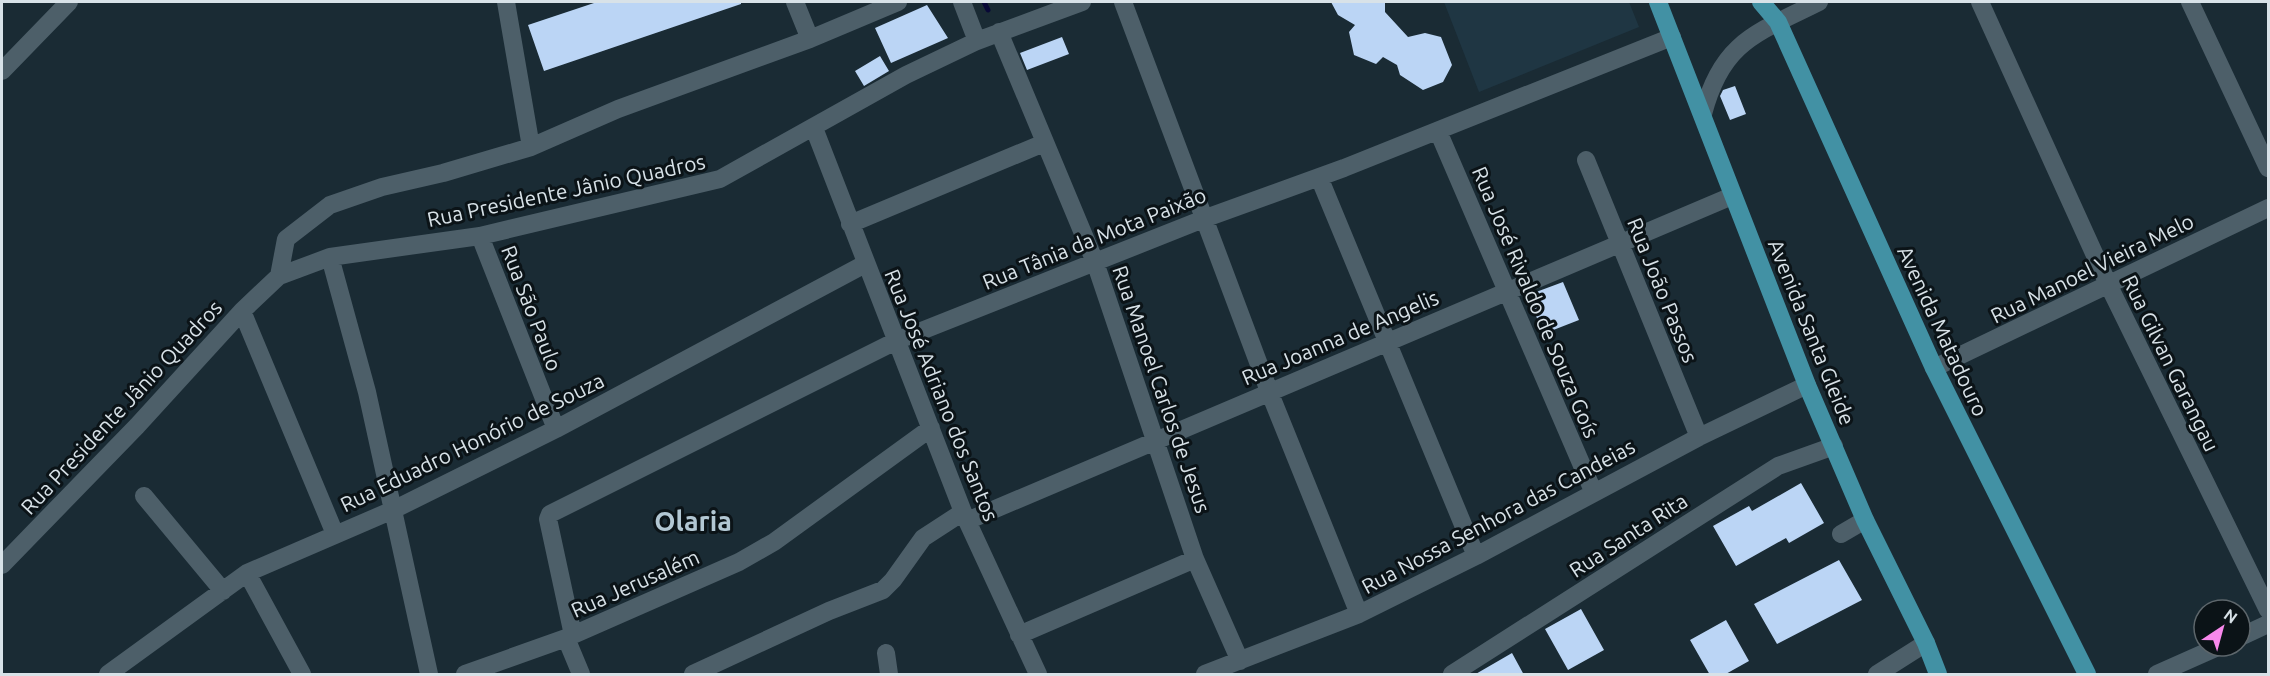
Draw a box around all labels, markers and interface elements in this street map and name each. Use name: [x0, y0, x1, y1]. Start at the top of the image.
street label: Rua Presidente Jânio Quadros: [425, 149, 707, 231]
street label: Rua José Rivaldo de Souza Goís: [1468, 163, 1604, 441]
street label: Rua Tânia da Mota Paixão: [979, 182, 1209, 294]
street label: Rua Manoel Vieira Melo: [1987, 208, 2197, 328]
street label: Rua João Passos: [1623, 214, 1703, 366]
street label: Avenida Santa Gleide: [1764, 236, 1860, 428]
street label: Rua São Paulo: [497, 242, 567, 374]
street label: Avenida Matadouro: [1893, 242, 1993, 420]
street label: Rua Manoel Carlos de Jesus: [1108, 262, 1216, 516]
street label: Rua José Adriano dos Santos: [880, 266, 1004, 524]
street label: Rua Gilvan Garangau: [2118, 271, 2224, 455]
street label: Rua Joanna de Angelis: [1238, 285, 1442, 389]
street label: Rua Presidente Jânio Quadros: [16, 295, 226, 519]
street label: Rua Eduadro Honório de Souza: [336, 368, 608, 516]
street label: Rua Nossa Senhora das Candeias: [1357, 434, 1639, 598]
street label: Rua Santa Rita: [1565, 488, 1691, 582]
district label: Olaria: [654, 506, 732, 536]
street label: Rua Jerusalém: [567, 544, 703, 622]
north arrow: [2192, 598, 2252, 658]
text: N: [2221, 605, 2241, 627]

